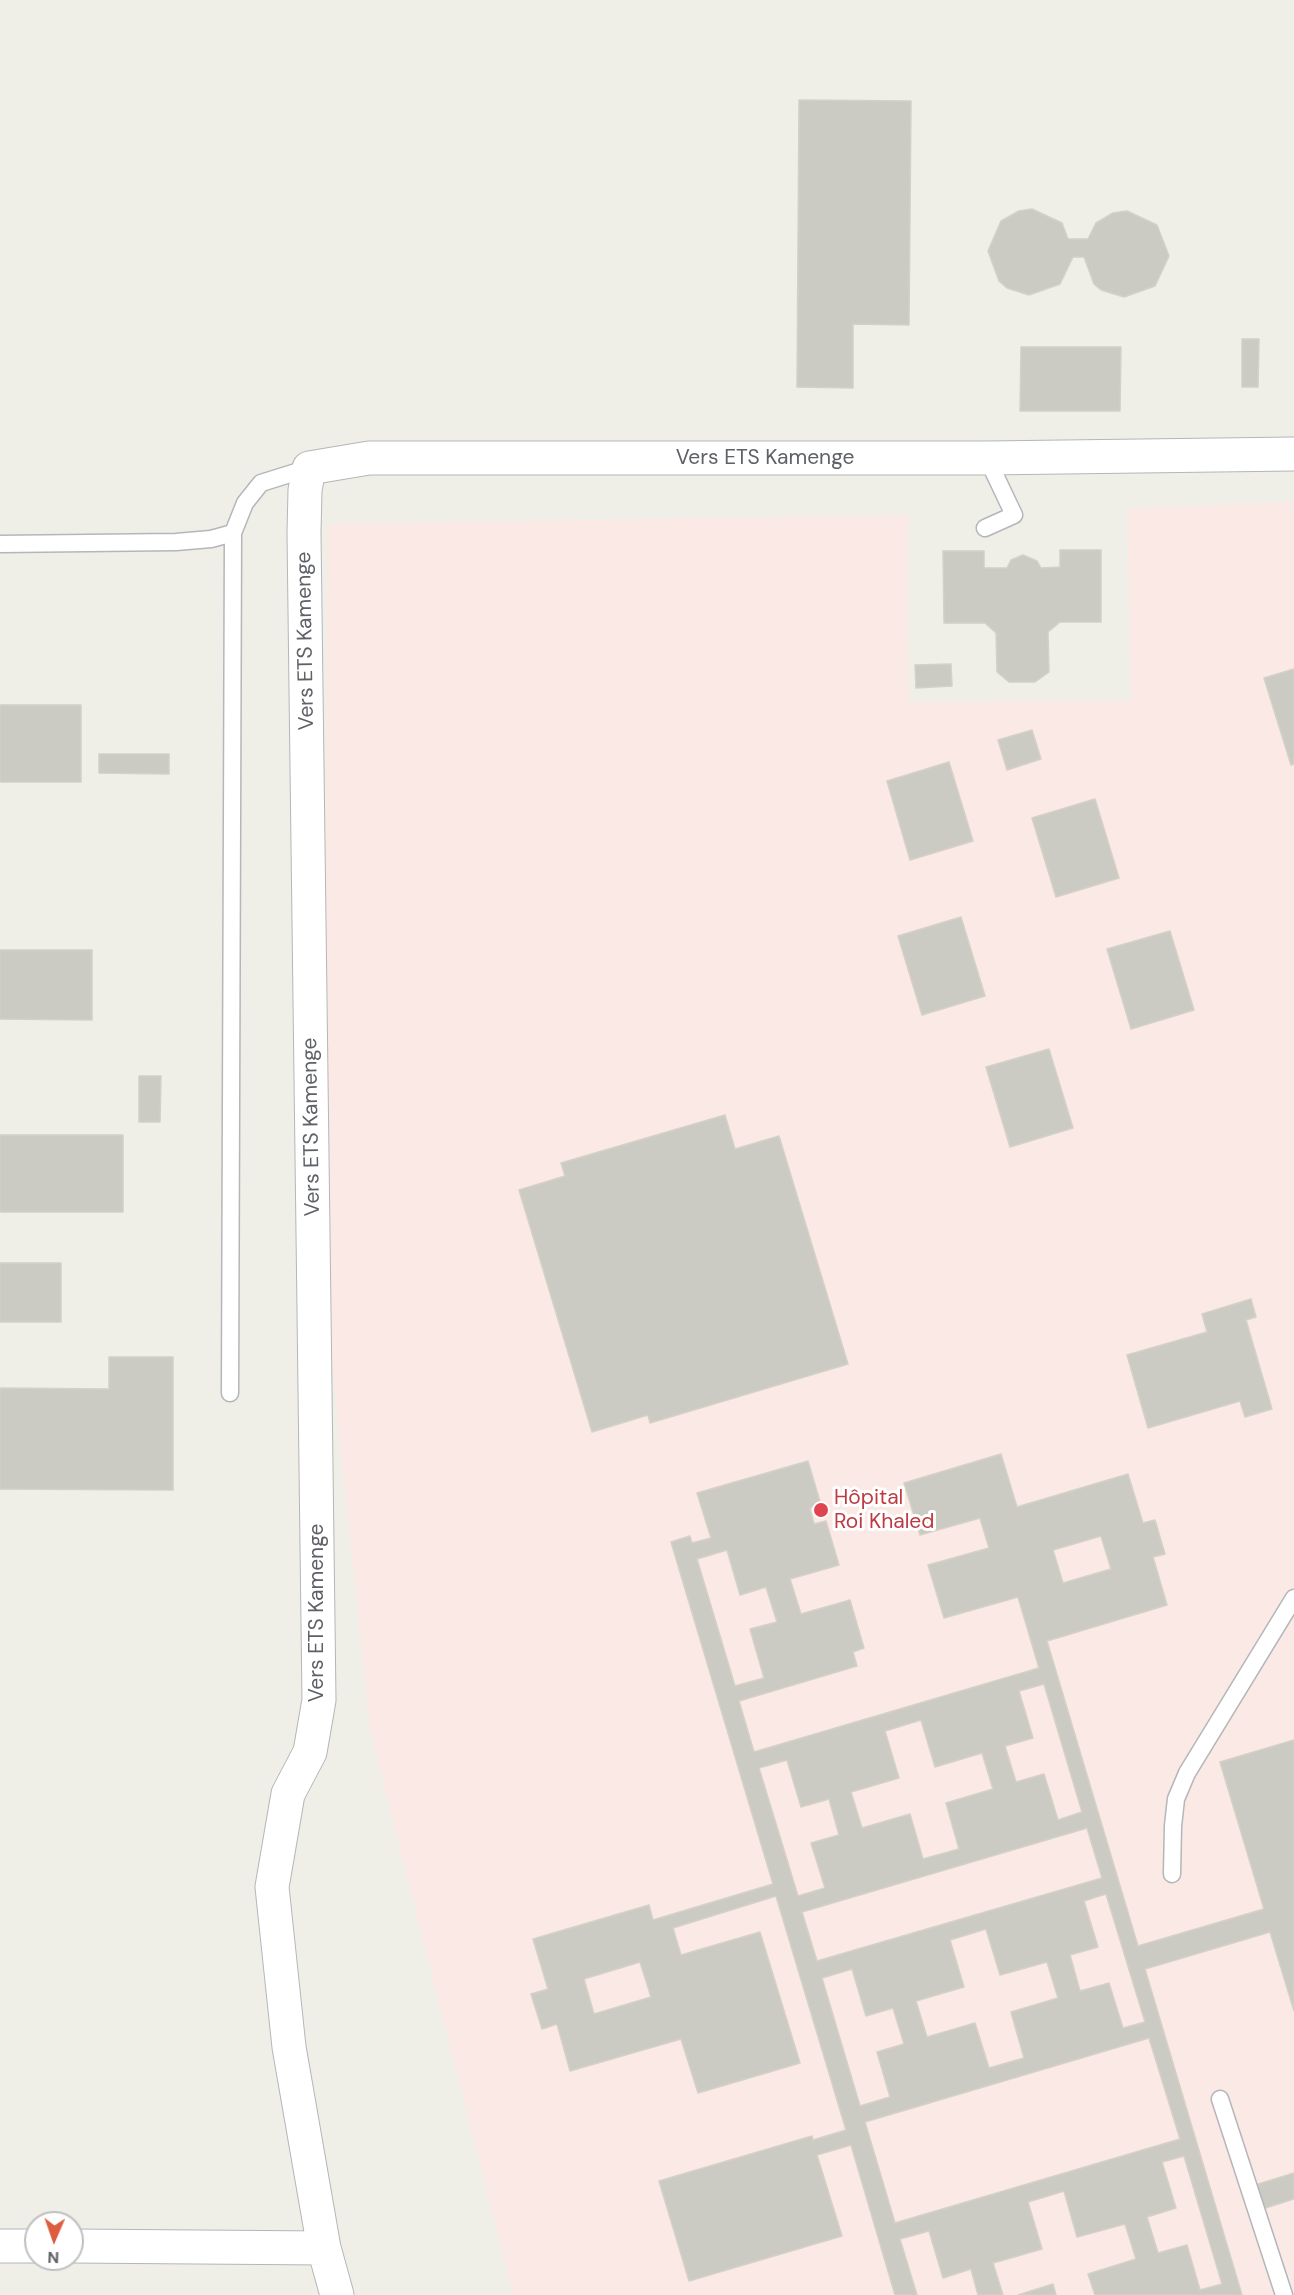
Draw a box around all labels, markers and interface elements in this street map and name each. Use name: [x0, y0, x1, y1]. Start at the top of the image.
street label: Vers ETS Kamenge: [676, 445, 854, 471]
street label: Vers ETS Kamenge: [292, 551, 320, 731]
street label: Vers ETS Kamenge: [298, 1037, 326, 1217]
place label: Hôpital Roi Khaled: [834, 1485, 934, 1535]
marker: Hôpital Roi Khaled: [812, 1501, 830, 1519]
street label: Vers ETS Kamenge: [304, 1524, 330, 1702]
north arrow: [24, 2211, 84, 2271]
text: N: [47, 2247, 60, 2268]

